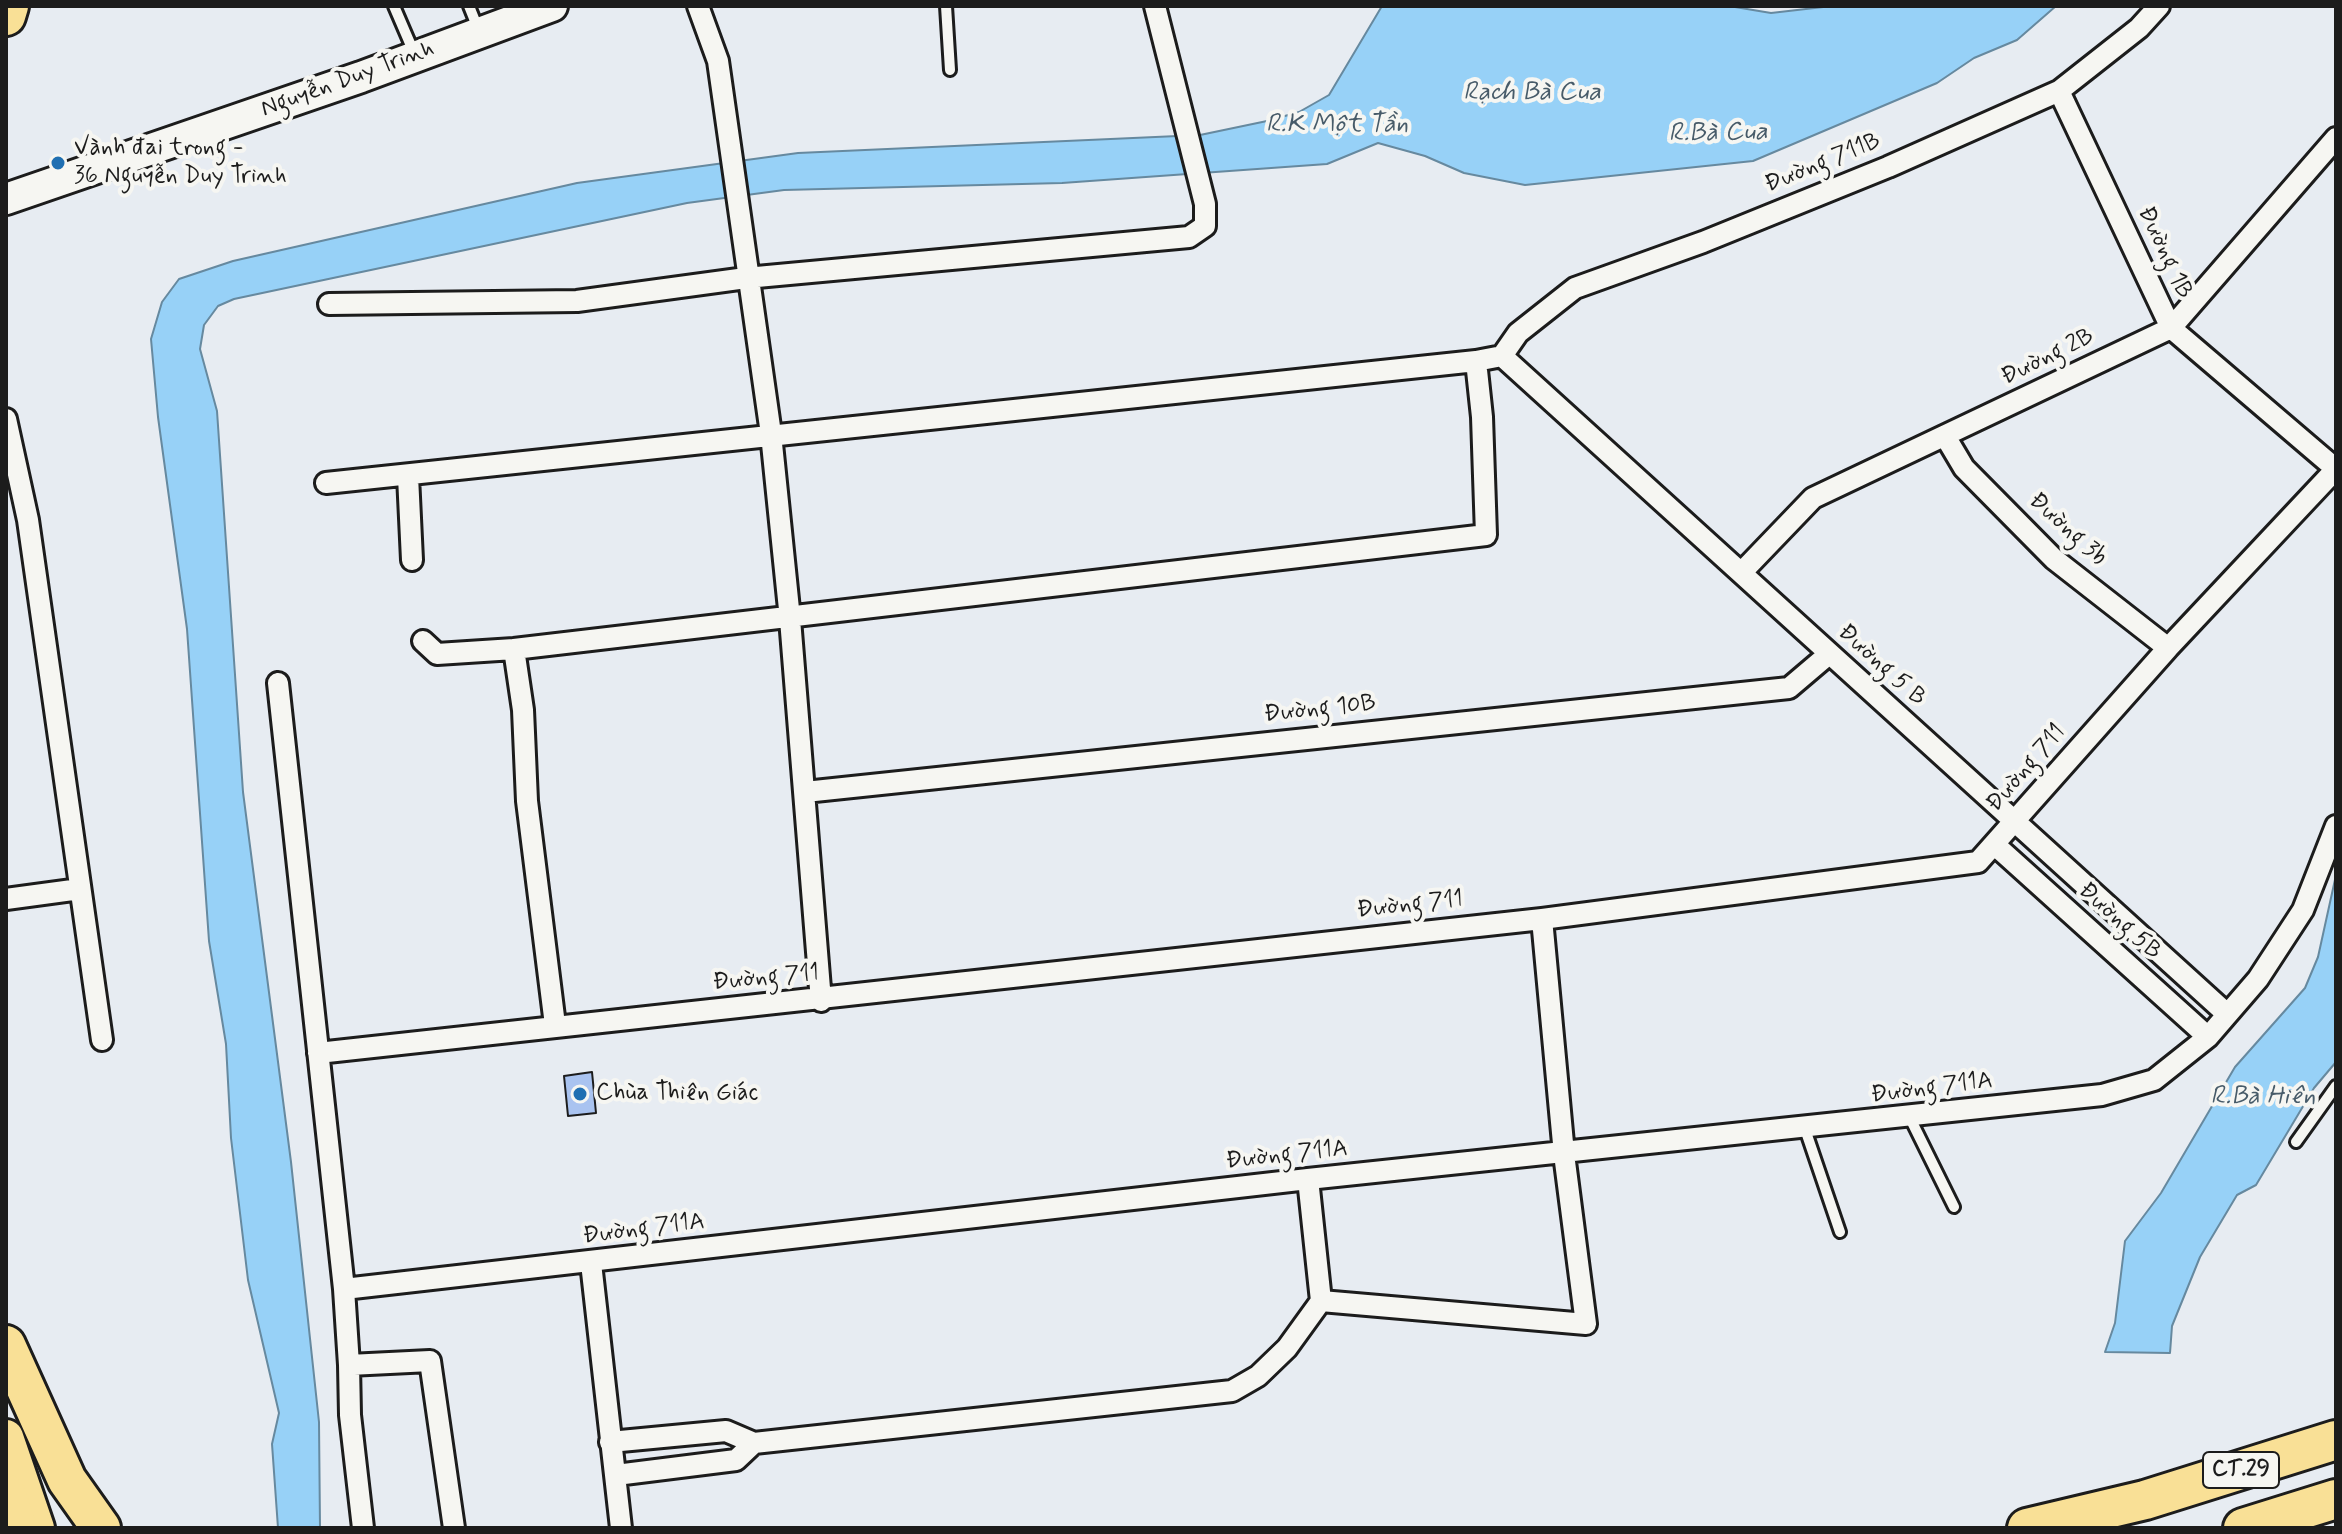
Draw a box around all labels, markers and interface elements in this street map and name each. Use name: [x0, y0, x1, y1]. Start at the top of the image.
street label: Nguyễn Duy Trinh: [257, 35, 439, 125]
water label: Rạch Bà Cua: [1463, 78, 1601, 110]
water label: R.K Một Tần: [1266, 110, 1408, 142]
water label: R.Bà Cua: [1668, 118, 1768, 150]
street label: Đường 711B: [1761, 128, 1885, 200]
place label: Vành đai trong - 36 Nguyễn Duy Trinh: [74, 135, 287, 191]
marker: Vành đai trong - 36 Nguyễn Duy Trinh: [49, 154, 67, 172]
street label: Đường 1B: [2130, 202, 2198, 304]
street label: Đường 2B: [1997, 323, 2099, 393]
street label: Đường 3b: [2022, 487, 2112, 573]
street label: Đường 5 B: [1831, 619, 1931, 713]
street label: Đường 10B: [1263, 690, 1377, 730]
street label: Đường 711: [1981, 719, 2073, 819]
street label: Đường 5B: [2071, 877, 2167, 967]
street label: Đường 711: [1355, 886, 1465, 926]
street label: Đường 711: [712, 960, 820, 998]
street label: Đường 711A: [1869, 1067, 1995, 1111]
place label: Chùa Thiên Giác: [596, 1080, 758, 1108]
water label: R.Bà Hiên: [2210, 1082, 2316, 1114]
marker: Chùa Thiên Giác: [571, 1085, 589, 1103]
street label: Đường 711A: [1225, 1135, 1349, 1177]
street label: Đường 711A: [581, 1208, 707, 1252]
road number: CT.29: [2203, 1452, 2279, 1488]

